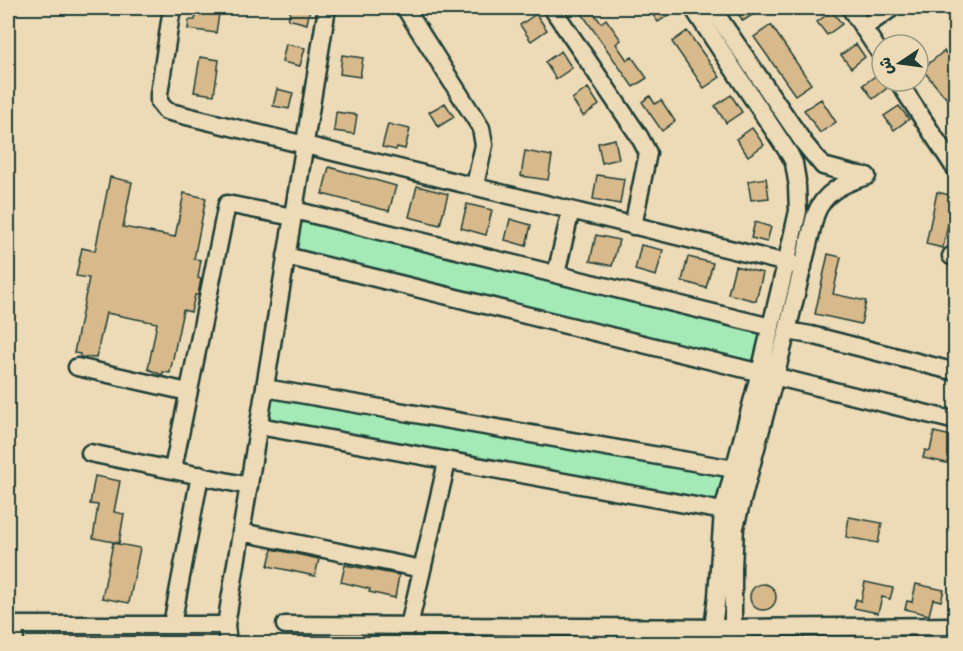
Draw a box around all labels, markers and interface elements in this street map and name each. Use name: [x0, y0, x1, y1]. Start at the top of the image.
north arrow: [870, 33, 930, 93]
text: ش: [871, 55, 898, 78]

